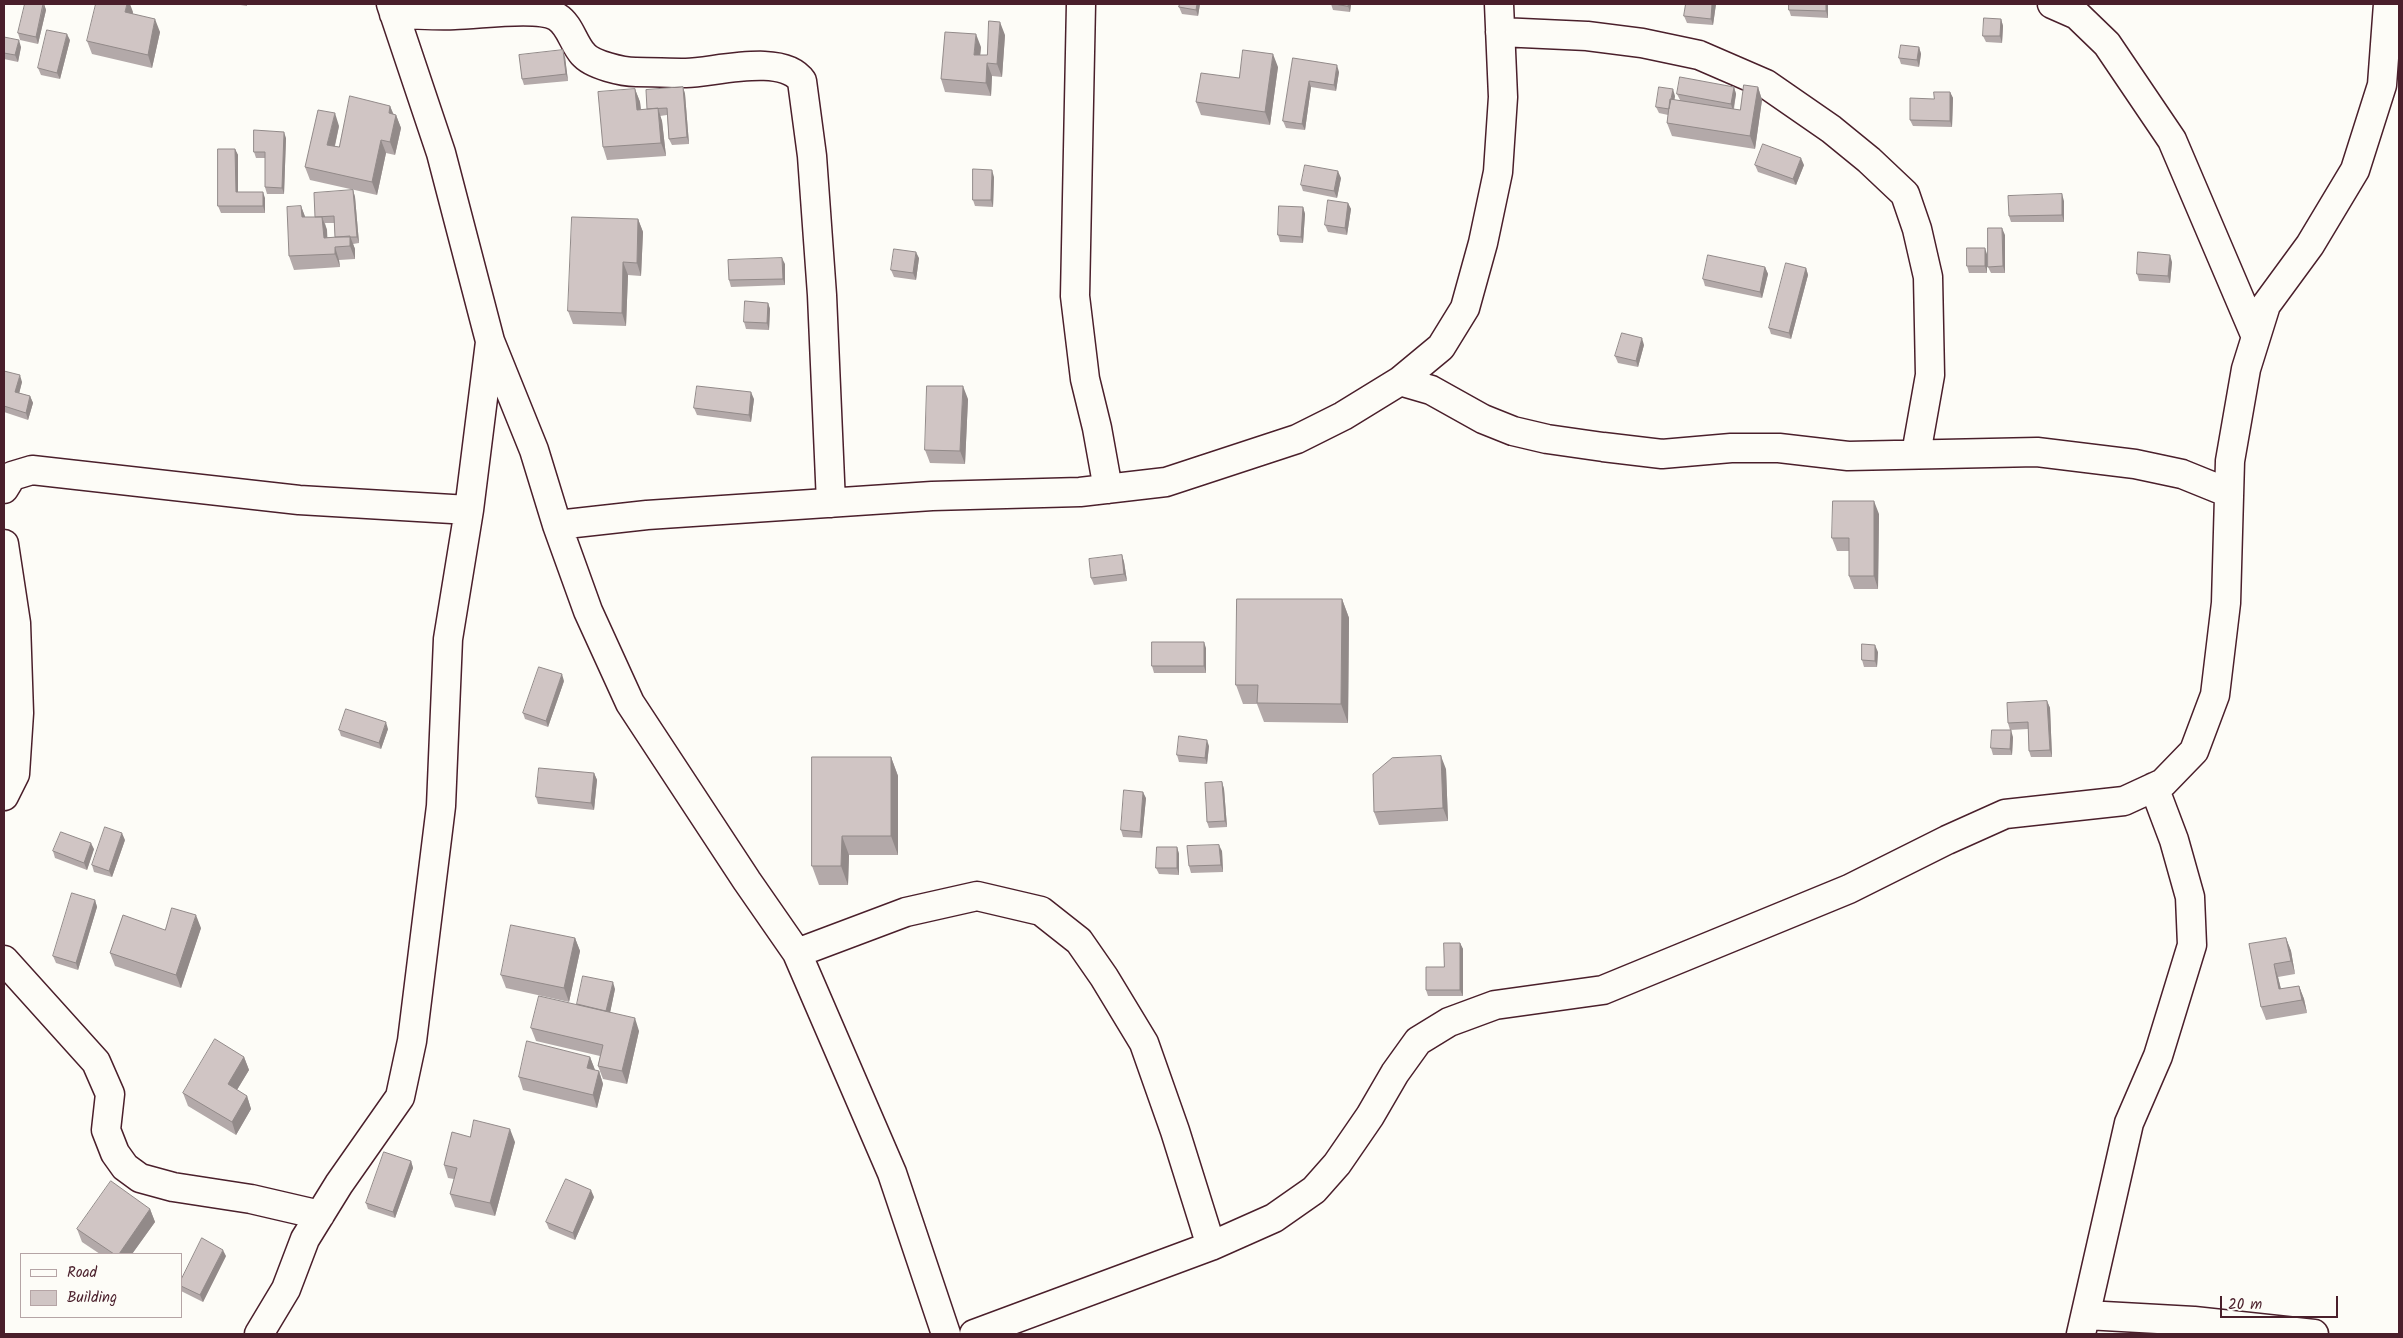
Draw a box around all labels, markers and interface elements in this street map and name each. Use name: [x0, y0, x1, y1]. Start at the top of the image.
legend: [20, 1253, 182, 1318]
text: Road: [67, 1261, 97, 1285]
text: Building: [67, 1286, 117, 1310]
scale bar: [2223, 1286, 2340, 1318]
text: 20 m: [2228, 1293, 2262, 1317]

